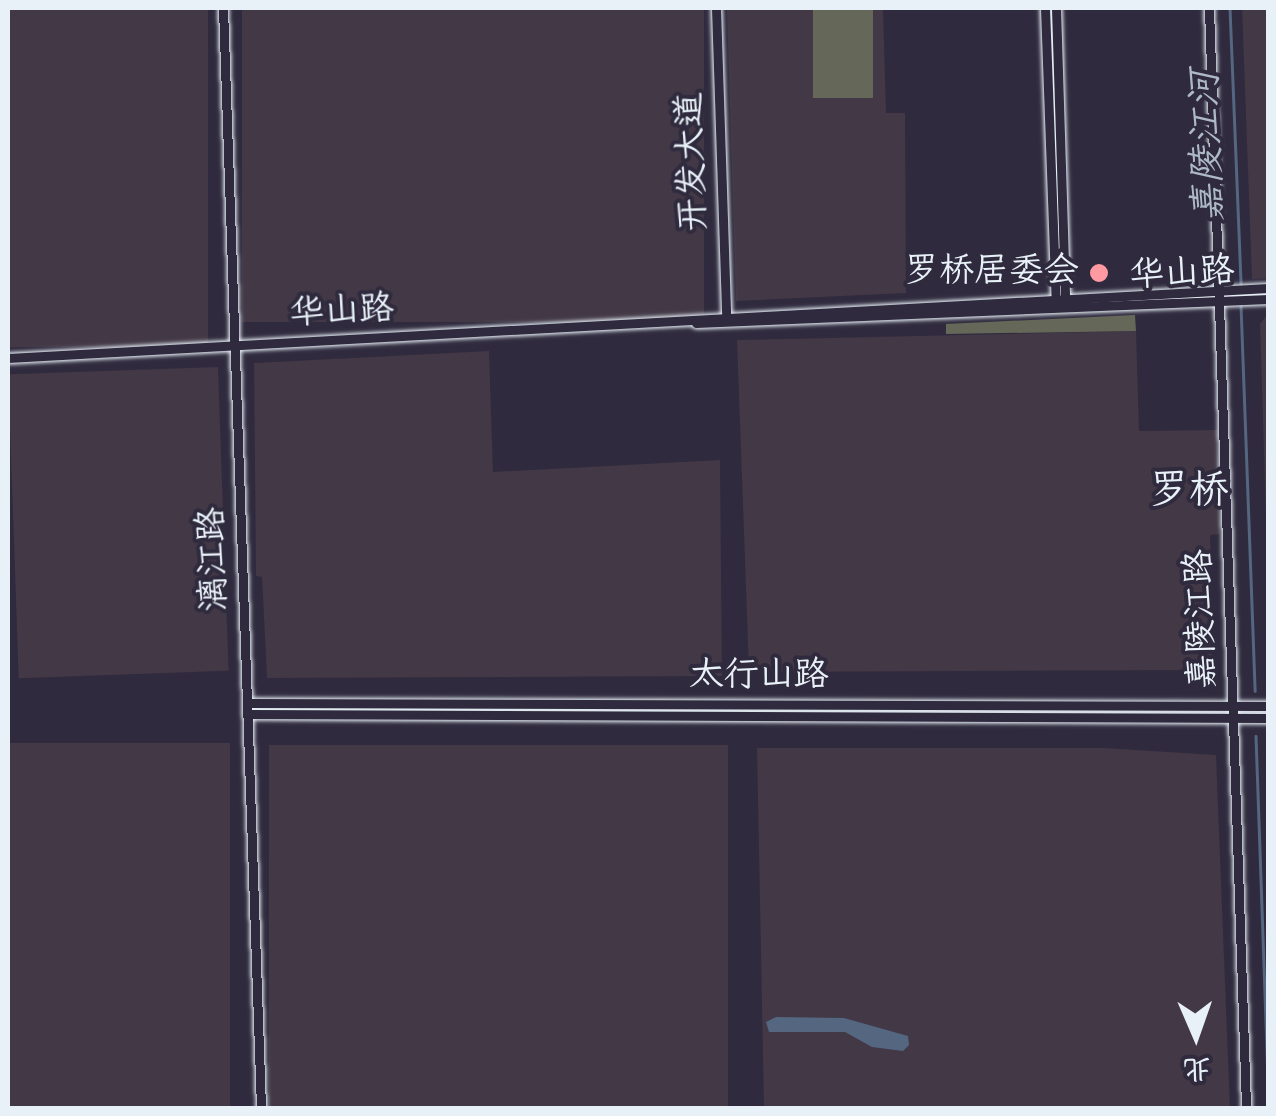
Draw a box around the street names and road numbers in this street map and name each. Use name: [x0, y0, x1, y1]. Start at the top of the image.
street label: 开发大道: [671, 91, 717, 233]
street label: 华山路: [1128, 251, 1236, 299]
street label: 华山路: [288, 289, 396, 337]
street label: 漓江路: [192, 506, 238, 612]
street label: 嘉陵江路: [1180, 548, 1226, 690]
street label: 太行山路: [689, 656, 829, 698]

